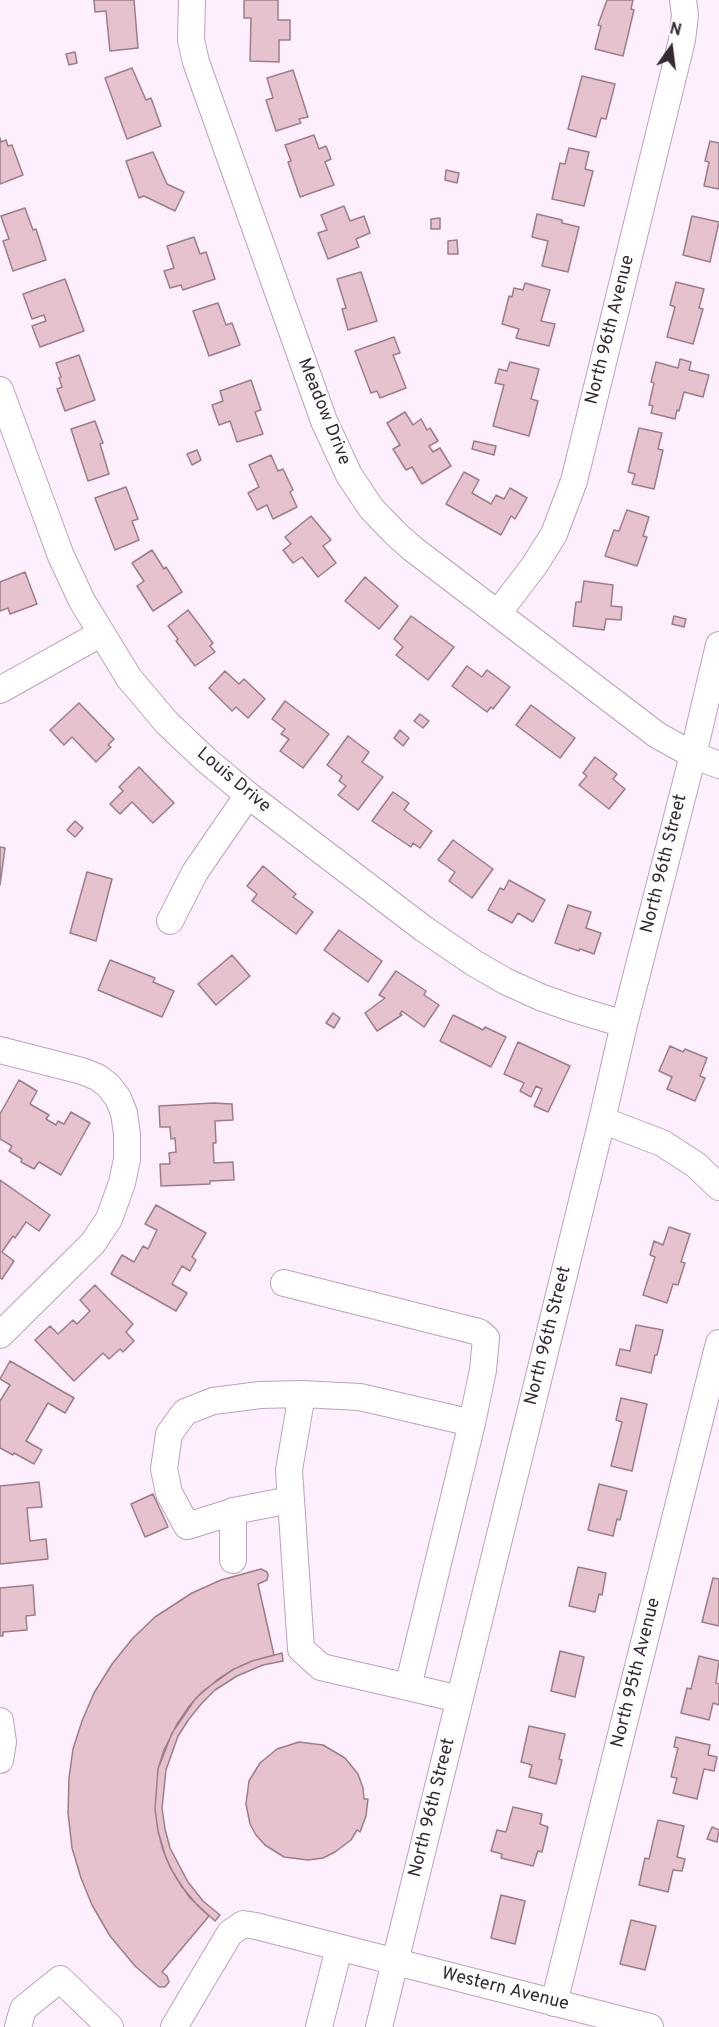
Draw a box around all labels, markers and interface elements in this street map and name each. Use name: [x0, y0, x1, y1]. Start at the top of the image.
north arrow: [641, 18, 701, 78]
text: N: [667, 19, 683, 42]
street label: North 96th Avenue: [582, 253, 640, 407]
street label: Meadow Drive: [292, 355, 354, 469]
street label: Louis Drive: [192, 744, 274, 818]
street label: North 96th Street: [637, 792, 693, 936]
street label: North 96th Street: [521, 1264, 577, 1408]
street label: North 95th Avenue: [608, 1596, 666, 1750]
street label: North 96th Street: [405, 1736, 461, 1880]
street label: Western Avenue: [439, 1964, 571, 2016]

